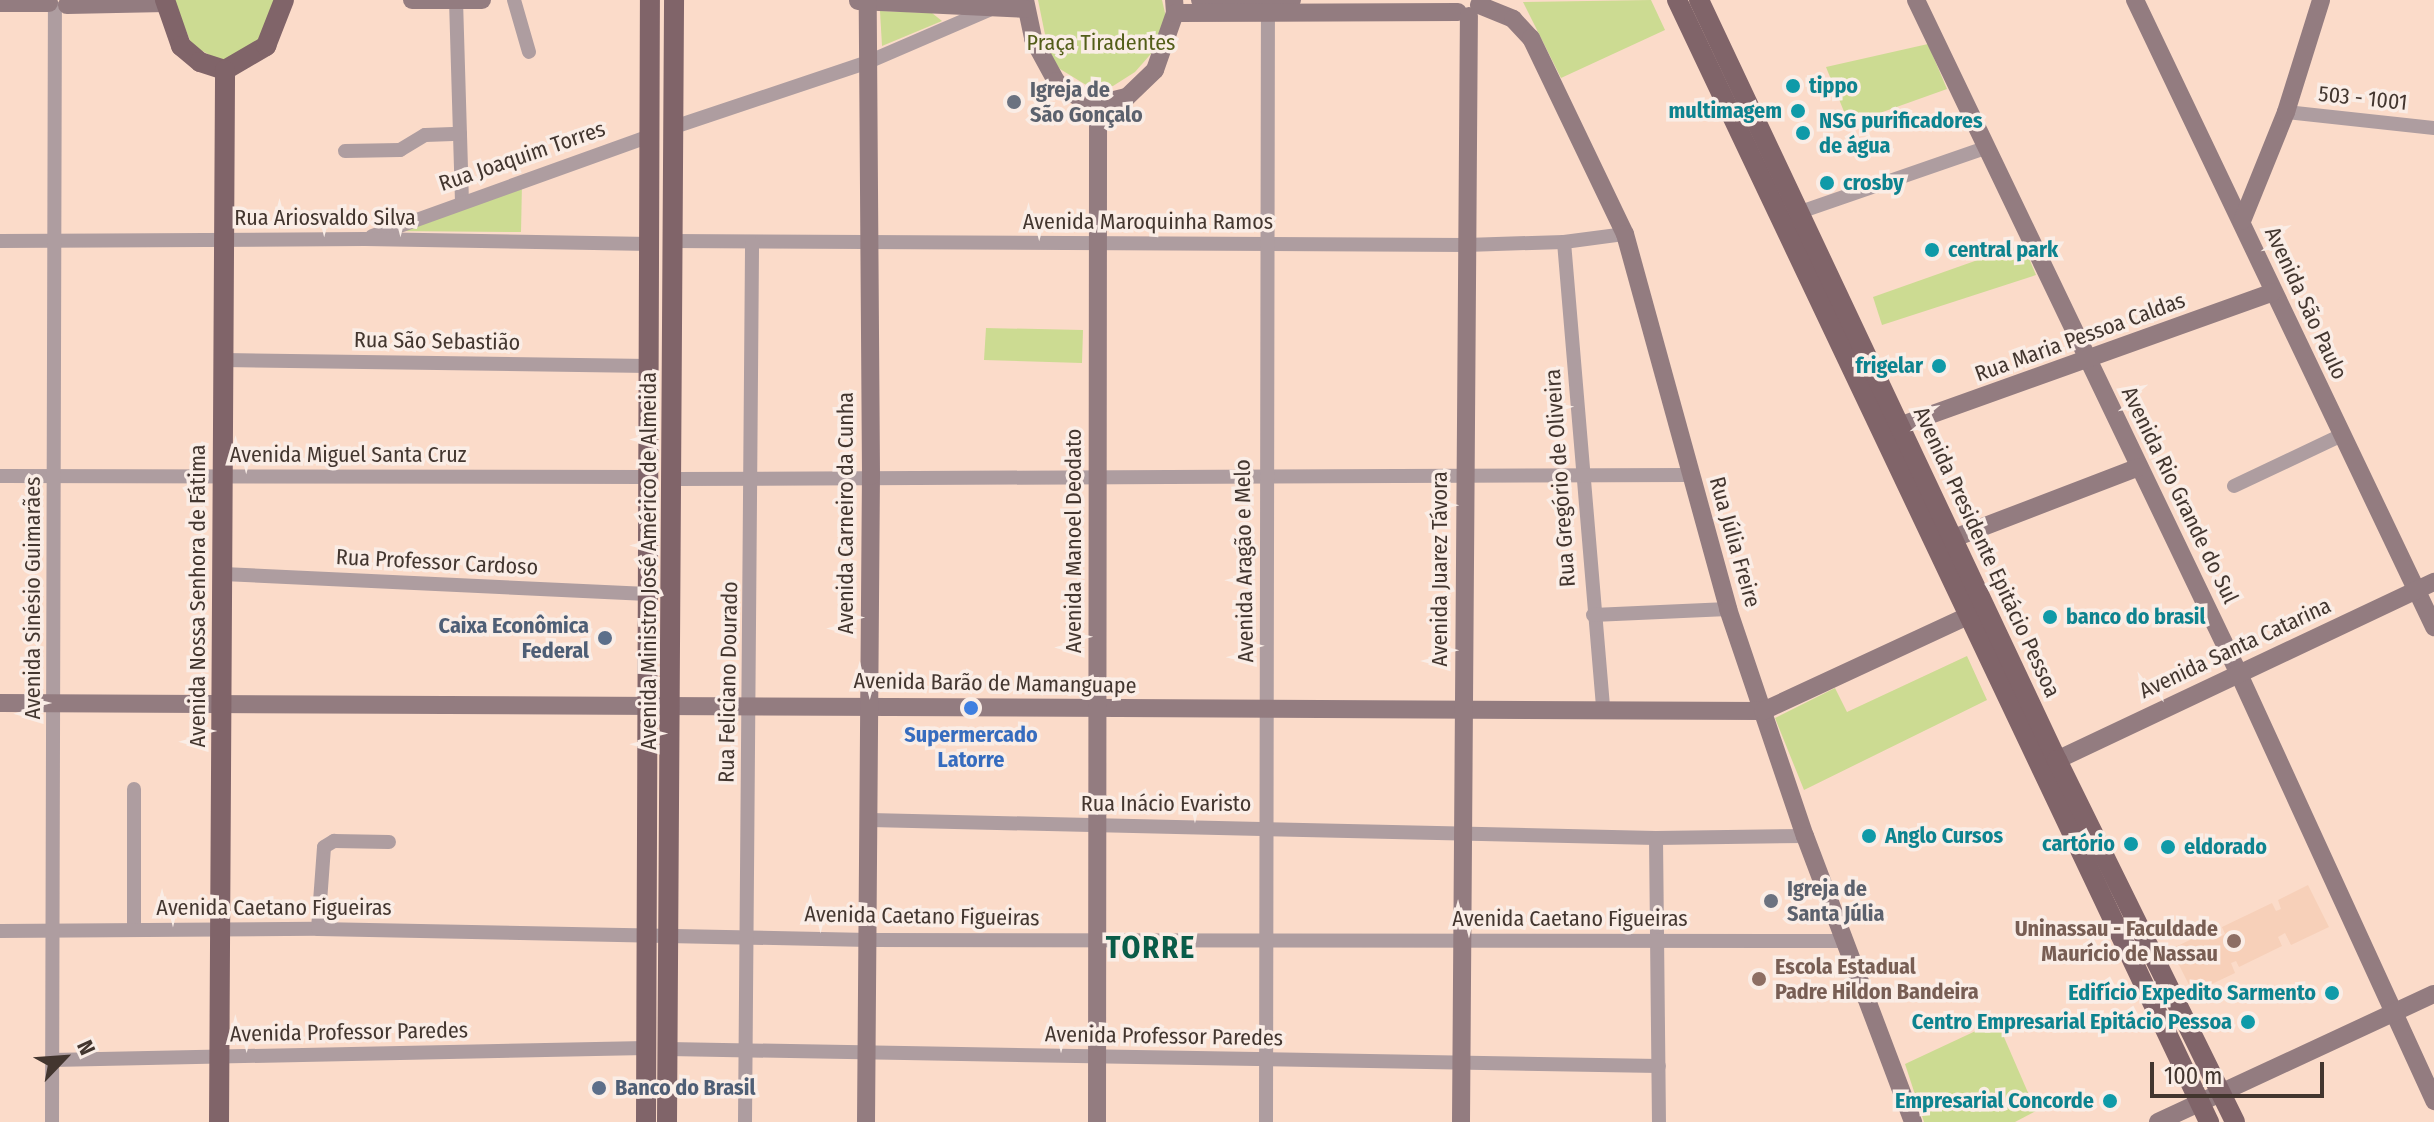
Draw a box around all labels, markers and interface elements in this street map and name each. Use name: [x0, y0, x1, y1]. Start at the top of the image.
park label: Praça Tiradentes: [1027, 30, 1175, 56]
place label: tippo: [1809, 73, 1858, 99]
place label: Igreja de São Gonçalo: [1030, 76, 1143, 128]
marker: tippo: [1784, 77, 1802, 95]
street label: 503 - 1001: [2317, 80, 2409, 116]
marker: Igreja de São Gonçalo: [1005, 93, 1023, 111]
place label: multimagem: [1668, 98, 1782, 124]
marker: multimagem: [1789, 102, 1807, 120]
place label: NSG purificadores de água: [1819, 107, 1983, 158]
street label: Rua Joaquim Torres: [435, 115, 609, 197]
marker: NSG purificadores de água: [1794, 124, 1812, 142]
place label: crosby: [1843, 170, 1904, 196]
marker: crosby: [1818, 174, 1836, 192]
street label: Rua Ariosvaldo Silva: [234, 205, 416, 231]
street label: Avenida Maroquinha Ramos: [1023, 209, 1273, 235]
street label: Avenida São Paulo: [2259, 222, 2353, 384]
place label: central park: [1948, 237, 2058, 263]
marker: central park: [1923, 241, 1941, 259]
street label: Rua Maria Pessoa Caldas: [1971, 287, 2189, 387]
street label: Rua São Sebastião: [354, 326, 520, 356]
place label: frigelar: [1856, 353, 1923, 379]
marker: frigelar: [1930, 357, 1948, 375]
street label: Rua Gregório de Oliveira: [1539, 368, 1581, 588]
street label: Avenida Ministro José Américo de Almeida: [636, 372, 662, 750]
street label: Avenida Rio Grande do Sul: [2116, 382, 2244, 608]
street label: Avenida Carneiro da Cunha: [833, 392, 859, 634]
street label: Avenida Presidente Epitácio Pessoa: [1908, 403, 2066, 701]
street label: Avenida Manoel Deodato: [1061, 429, 1087, 653]
street label: Avenida Miguel Santa Cruz: [230, 442, 466, 468]
street label: Avenida Nossa Senhora de Fátima: [185, 444, 211, 748]
street label: Avenida Aragão e Melo: [1229, 459, 1259, 663]
street label: Avenida Juarez Távora: [1427, 471, 1453, 667]
street label: Rua Júlia Freire: [1704, 474, 1766, 610]
street label: Avenida Sinésio Guimarães: [20, 476, 46, 720]
street label: Rua Professor Cardoso: [335, 544, 539, 580]
street label: Rua Feliciano Dourado: [713, 581, 743, 783]
street label: Avenida Santa Catarina: [2135, 592, 2335, 704]
place label: banco do brasil: [2066, 604, 2206, 630]
marker: banco do brasil: [2041, 608, 2059, 626]
place label: Caixa Econômica Federal: [439, 612, 589, 664]
marker: Caixa Econômica Federal: [596, 629, 614, 647]
street label: Avenida Barão de Mamanguape: [853, 667, 1137, 699]
marker: Supermercado Latorre: [962, 699, 980, 717]
place label: Supermercado Latorre: [904, 721, 1038, 772]
street label: Rua Inácio Evaristo: [1081, 791, 1251, 817]
place label: Anglo Cursos: [1885, 823, 2003, 849]
marker: Anglo Cursos: [1860, 827, 1878, 845]
place label: cartório: [2042, 831, 2115, 857]
place label: eldorado: [2184, 834, 2267, 860]
marker: cartório: [2122, 835, 2140, 853]
marker: eldorado: [2159, 838, 2177, 856]
place label: Igreja de Santa Júlia: [1787, 875, 1884, 926]
marker: Igreja de Santa Júlia: [1762, 892, 1780, 910]
street label: Avenida Caetano Figueiras: [156, 895, 392, 921]
street label: Avenida Caetano Figueiras: [804, 901, 1040, 931]
street label: Avenida Caetano Figueiras: [1452, 906, 1688, 932]
place label: Uninassau - Faculdade Maurício de Nassau: [2015, 915, 2218, 966]
district label: TORRE: [1106, 930, 1196, 966]
marker: Uninassau - Faculdade Maurício de Nassau: [2225, 932, 2243, 950]
place label: Escola Estadual Padre Hildon Bandeira: [1775, 953, 1979, 1004]
marker: Escola Estadual Padre Hildon Bandeira: [1750, 970, 1768, 988]
place label: Edifício Expedito Sarmento: [2068, 980, 2316, 1006]
marker: Edifício Expedito Sarmento: [2323, 984, 2341, 1002]
place label: Centro Empresarial Epitácio Pessoa: [1912, 1009, 2232, 1035]
marker: Centro Empresarial Epitácio Pessoa: [2239, 1013, 2257, 1031]
street label: Avenida Professor Paredes: [230, 1017, 468, 1047]
north arrow: [24, 1018, 104, 1098]
street label: Avenida Professor Paredes: [1045, 1021, 1283, 1051]
text: N: [71, 1036, 101, 1059]
scale bar: [2154, 1046, 2328, 1096]
text: 100 m: [2164, 1062, 2222, 1090]
place label: Banco do Brasil: [615, 1075, 755, 1101]
marker: Banco do Brasil: [590, 1079, 608, 1097]
place label: Empresarial Concorde: [1895, 1088, 2094, 1114]
marker: Empresarial Concorde: [2101, 1092, 2119, 1110]

